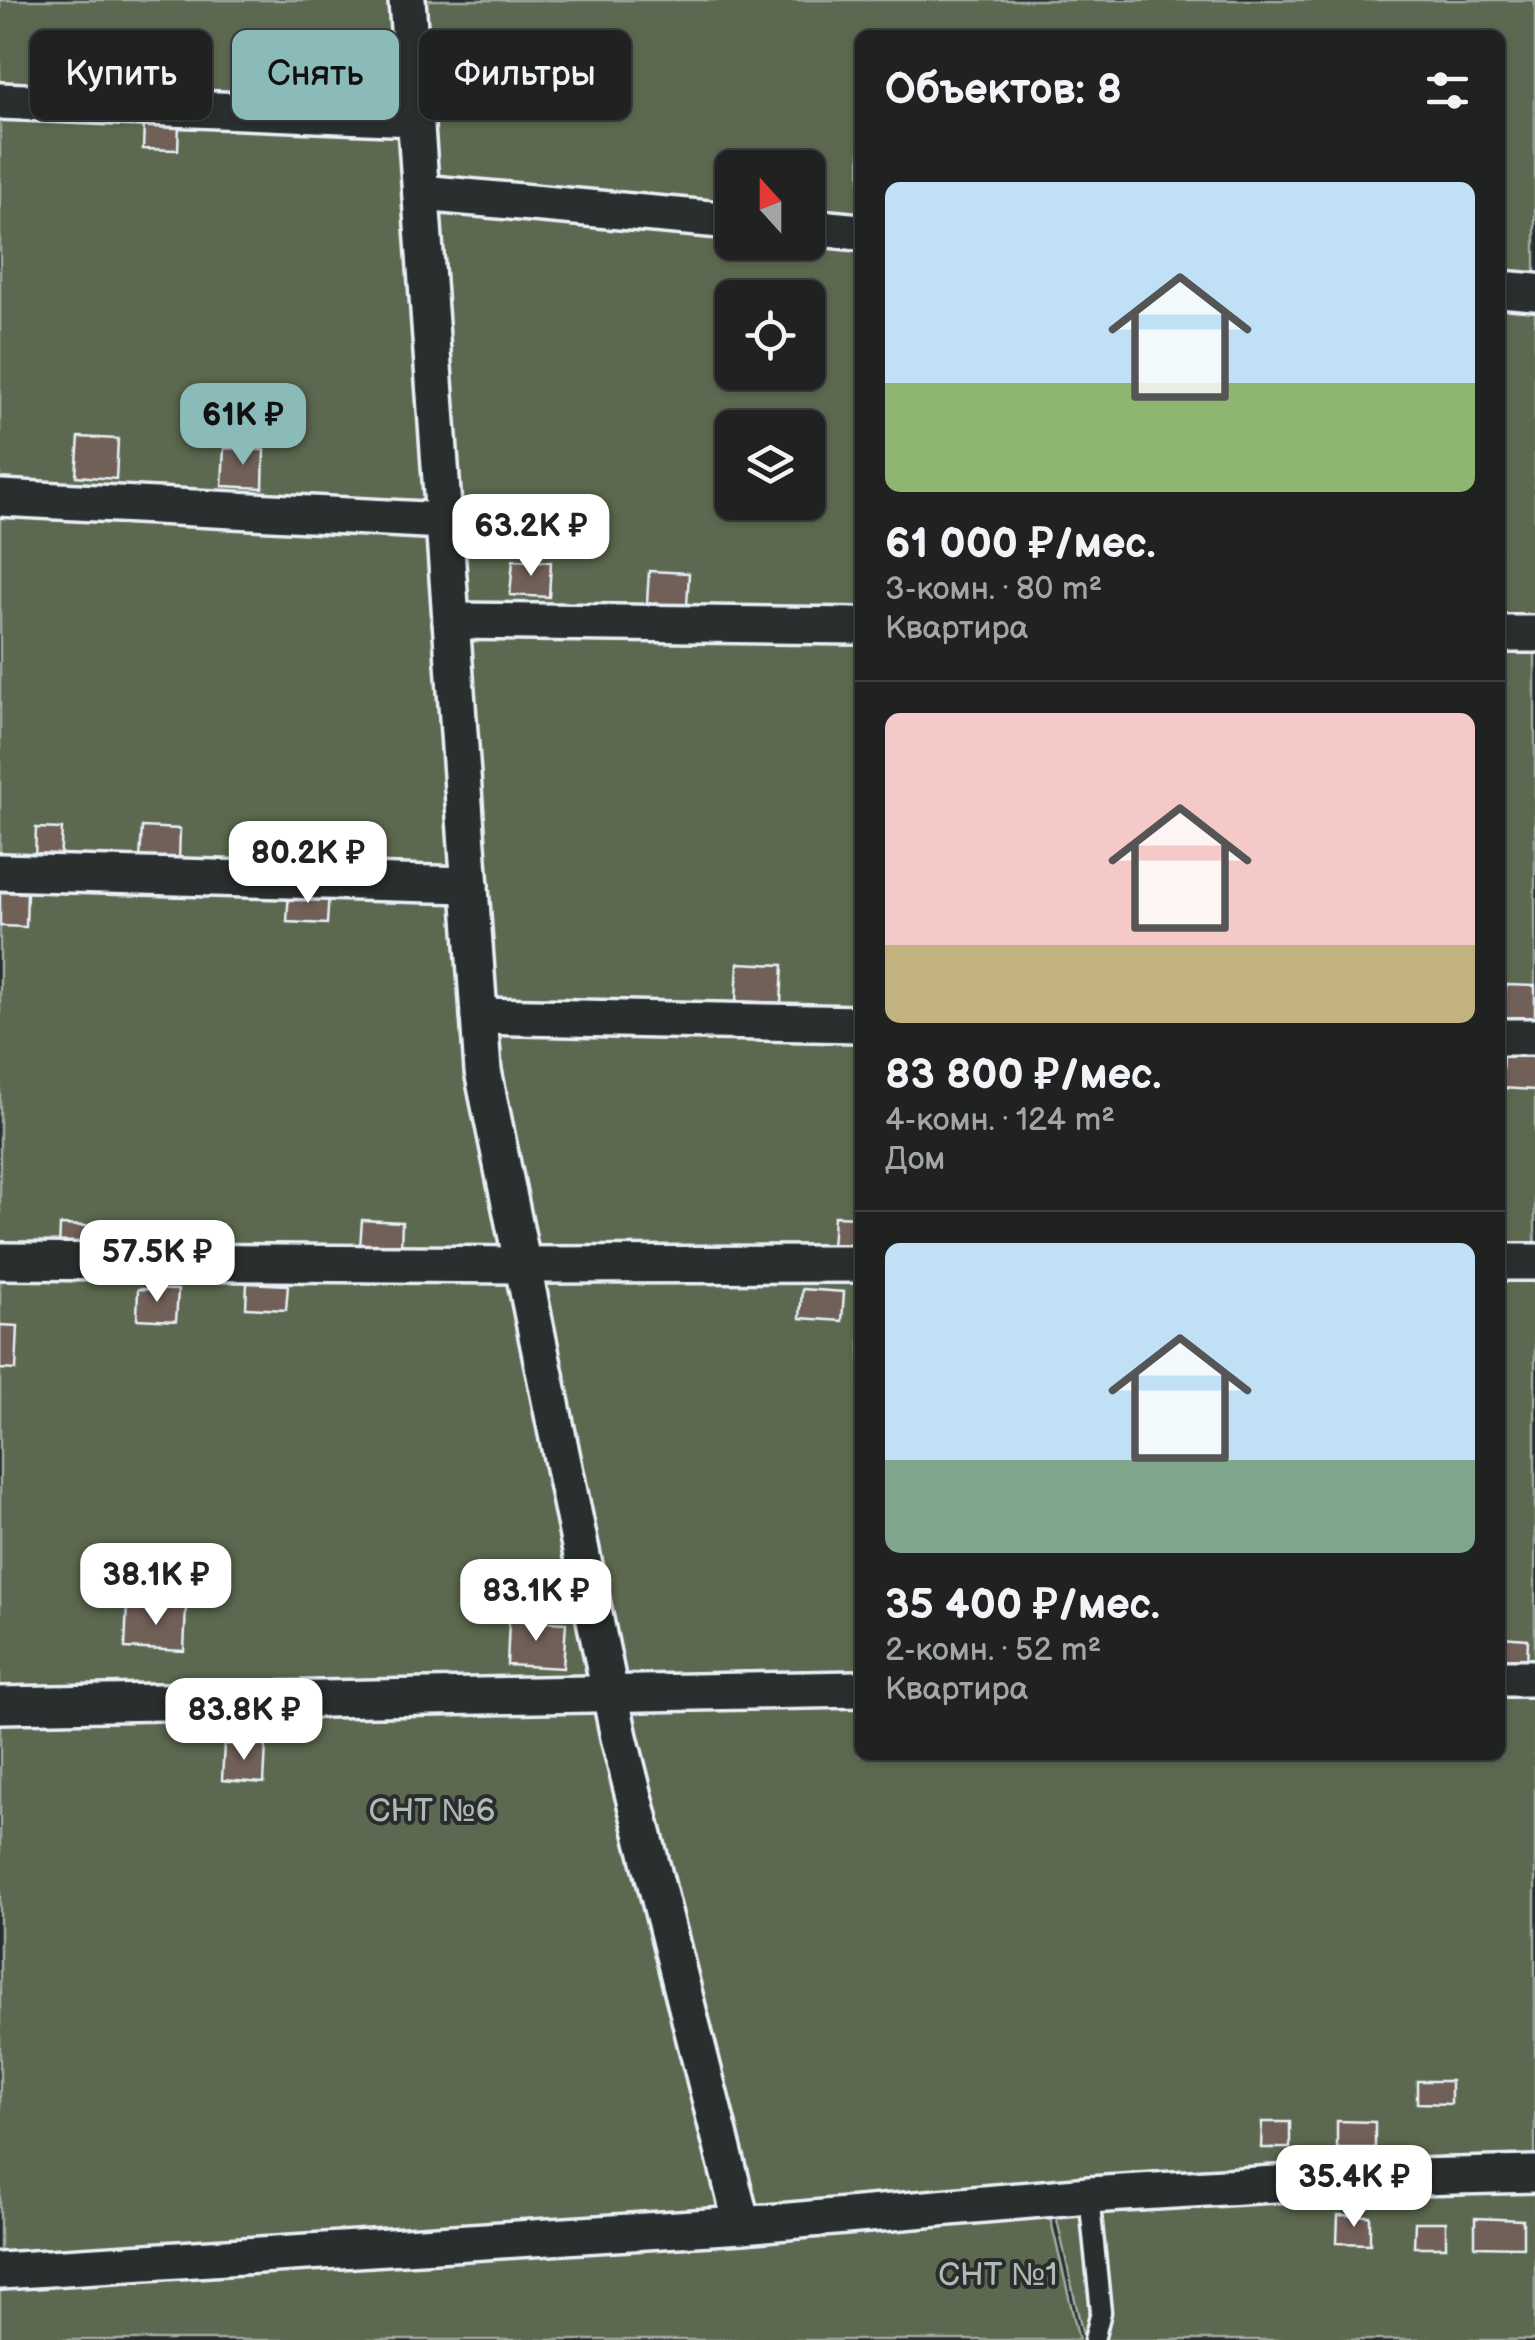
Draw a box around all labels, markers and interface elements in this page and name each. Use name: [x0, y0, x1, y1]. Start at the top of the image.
chip: Купить: [30, 30, 212, 120]
chip: Снять: [232, 30, 399, 120]
chip: Фильтры: [419, 30, 631, 120]
icon: filters: [1420, 63, 1475, 118]
text: Объектов: 8: [885, 65, 1122, 116]
north arrow: [715, 150, 825, 260]
map controls: [715, 150, 825, 520]
icon: home: [1090, 247, 1270, 427]
button: locate: [715, 280, 825, 390]
pin: 61K ₽: [173, 383, 313, 468]
text: 61K ₽: [202, 396, 284, 435]
button: layers: [715, 410, 825, 520]
pin: 63.2K ₽: [439, 494, 623, 579]
text: 63.2K ₽: [474, 507, 588, 546]
text: 61 000 ₽/мес.: [885, 519, 1156, 570]
text: 3-комн. · 80 m²: [885, 570, 1102, 609]
text: Квартира: [885, 609, 1028, 648]
icon: home: [1090, 778, 1270, 958]
pin: 80.2K ₽: [216, 821, 400, 906]
text: 80.2K ₽: [251, 834, 365, 873]
text: 83 800 ₽/мес.: [885, 1050, 1161, 1101]
text: 4-комн. · 124 m²: [885, 1101, 1115, 1140]
text: Дом: [885, 1140, 945, 1179]
pin: 57.5K ₽: [65, 1220, 249, 1305]
text: 57.5K ₽: [102, 1233, 212, 1272]
icon: home: [1090, 1308, 1270, 1488]
pin: 38.1K ₽: [64, 1543, 248, 1628]
text: 38.1K ₽: [102, 1556, 210, 1595]
pin: 83.1K ₽: [444, 1559, 628, 1644]
text: 83.1K ₽: [482, 1572, 590, 1611]
text: 35 400 ₽/мес.: [885, 1580, 1160, 1631]
text: 2-комн. · 52 m²: [885, 1631, 1101, 1670]
text: Квартира: [885, 1670, 1028, 1709]
pin: 83.8K ₽: [152, 1678, 336, 1763]
text: 83.8K ₽: [187, 1691, 301, 1730]
park label: СНТ №6: [369, 1792, 495, 1831]
pin: 35.4K ₽: [1262, 2145, 1446, 2230]
text: 35.4K ₽: [1298, 2158, 1410, 2197]
park label: СНТ №1: [938, 2256, 1058, 2295]

